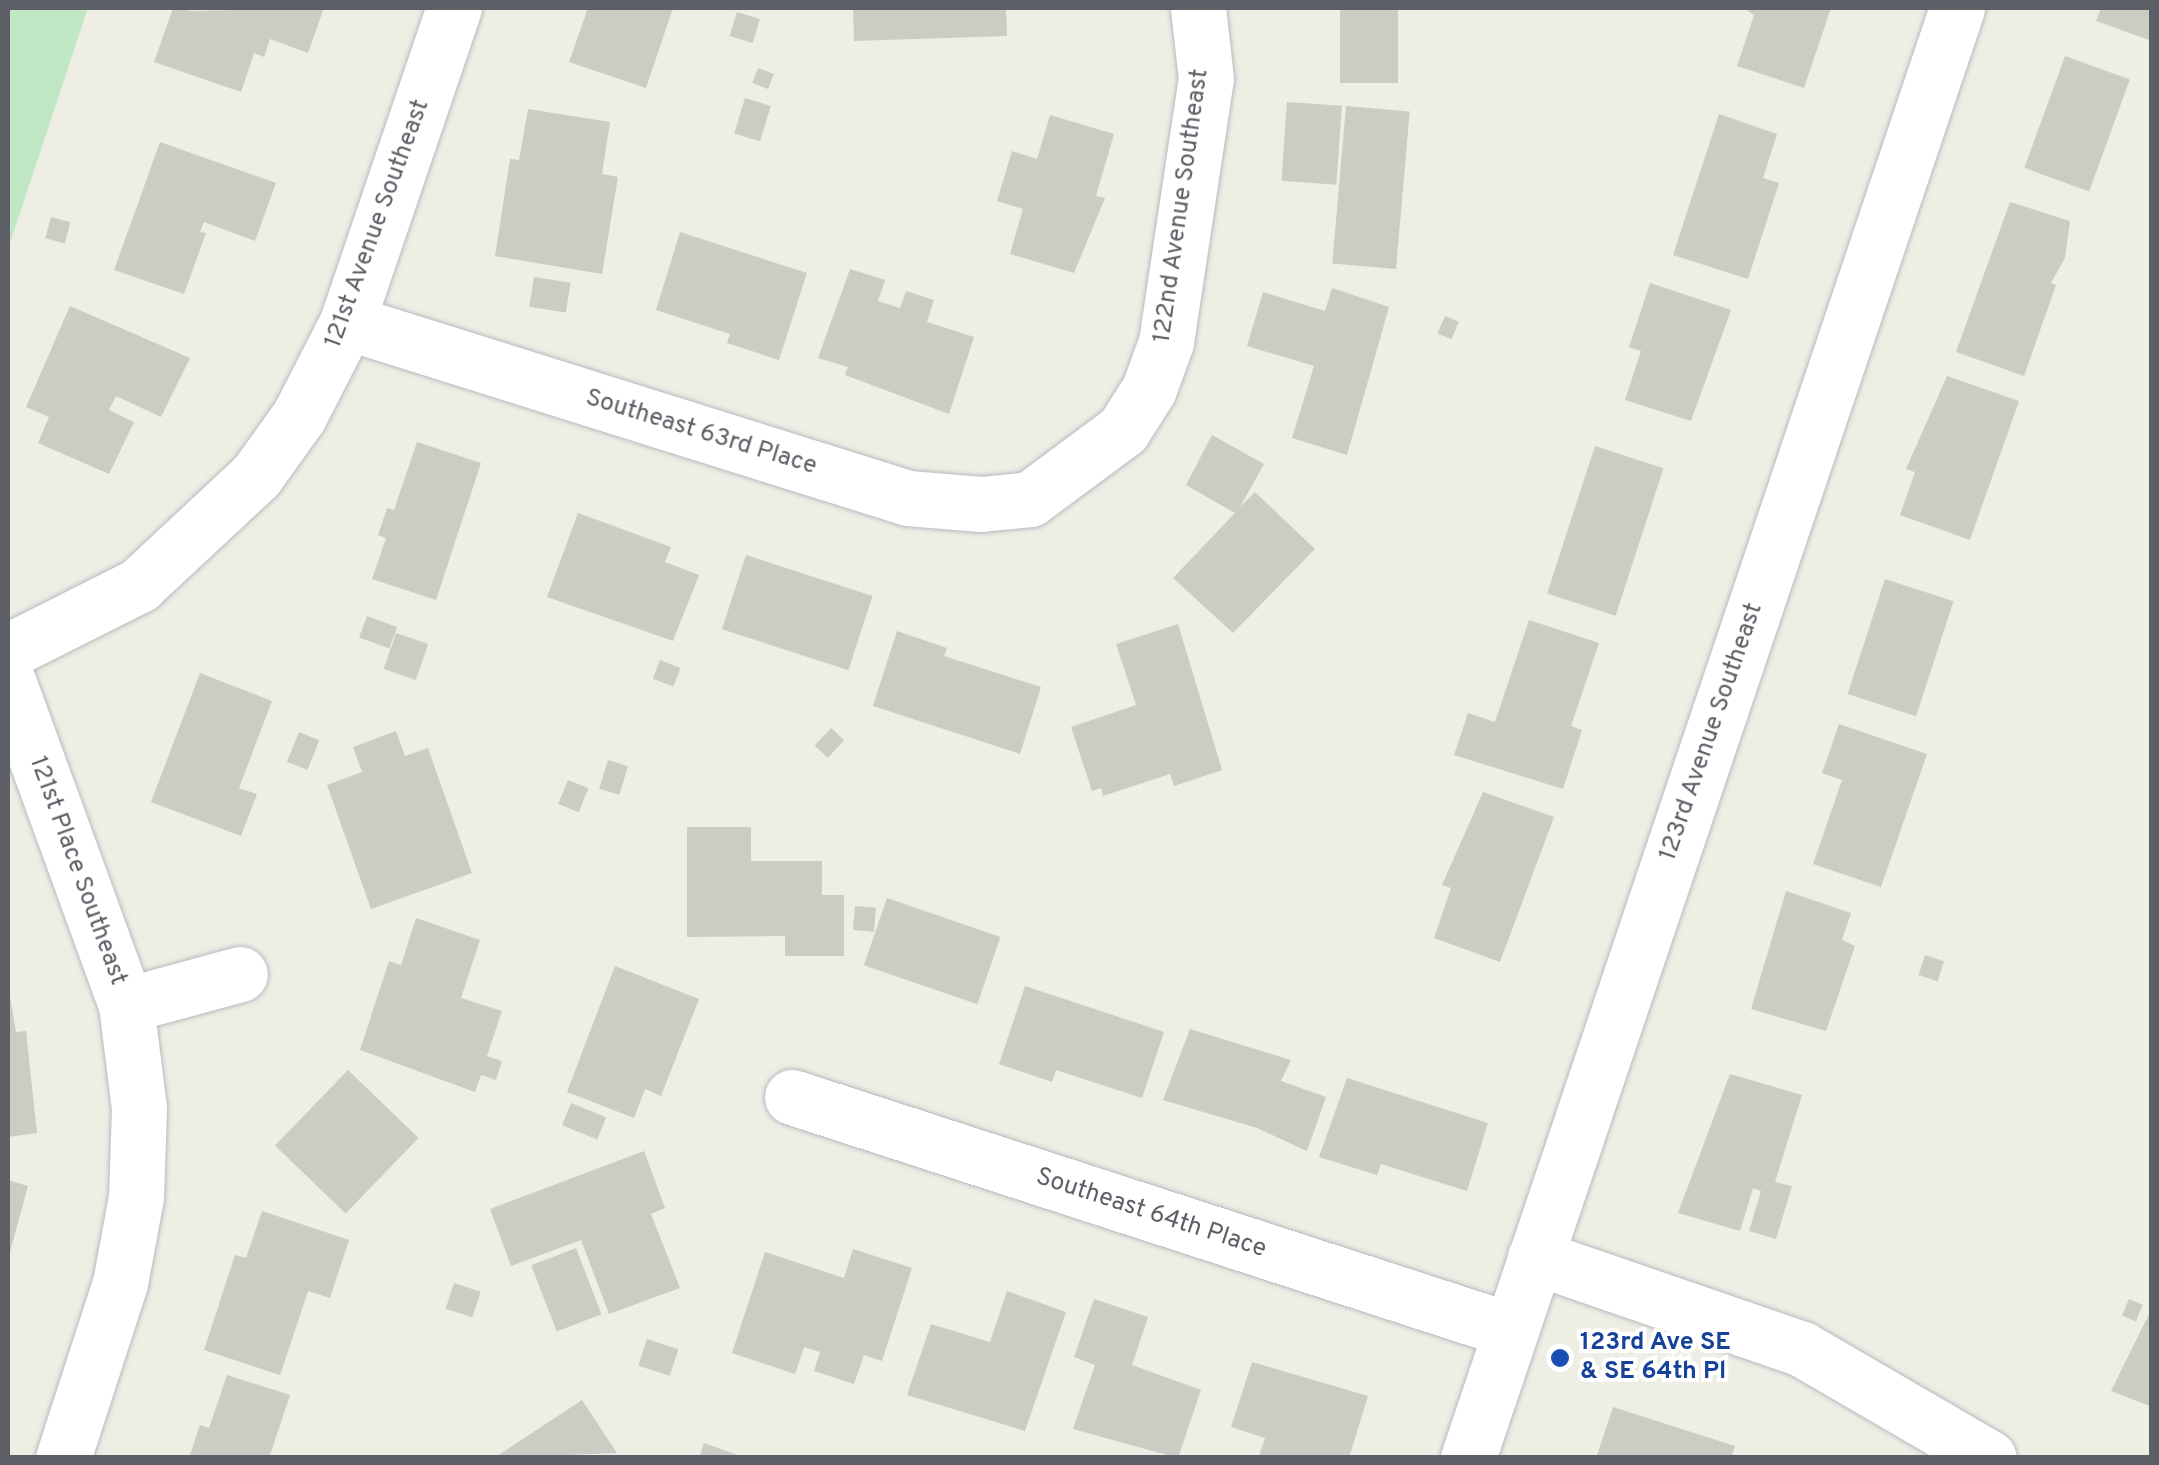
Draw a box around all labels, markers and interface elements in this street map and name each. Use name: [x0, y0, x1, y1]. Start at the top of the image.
street label: 122nd Avenue Southeast: [1148, 67, 1216, 345]
street label: 121st Avenue Southeast: [319, 95, 437, 353]
street label: Southeast 63rd Place: [582, 384, 820, 482]
street label: 123rd Avenue Southeast: [1654, 599, 1770, 865]
street label: 121st Place Southeast: [22, 752, 132, 990]
street label: Southeast 64th Place: [1032, 1163, 1270, 1265]
place label: 123rd Ave SE & SE 64th Pl: [1580, 1329, 1732, 1388]
marker: 123rd Ave SE & SE 64th Pl: [1549, 1347, 1571, 1369]

